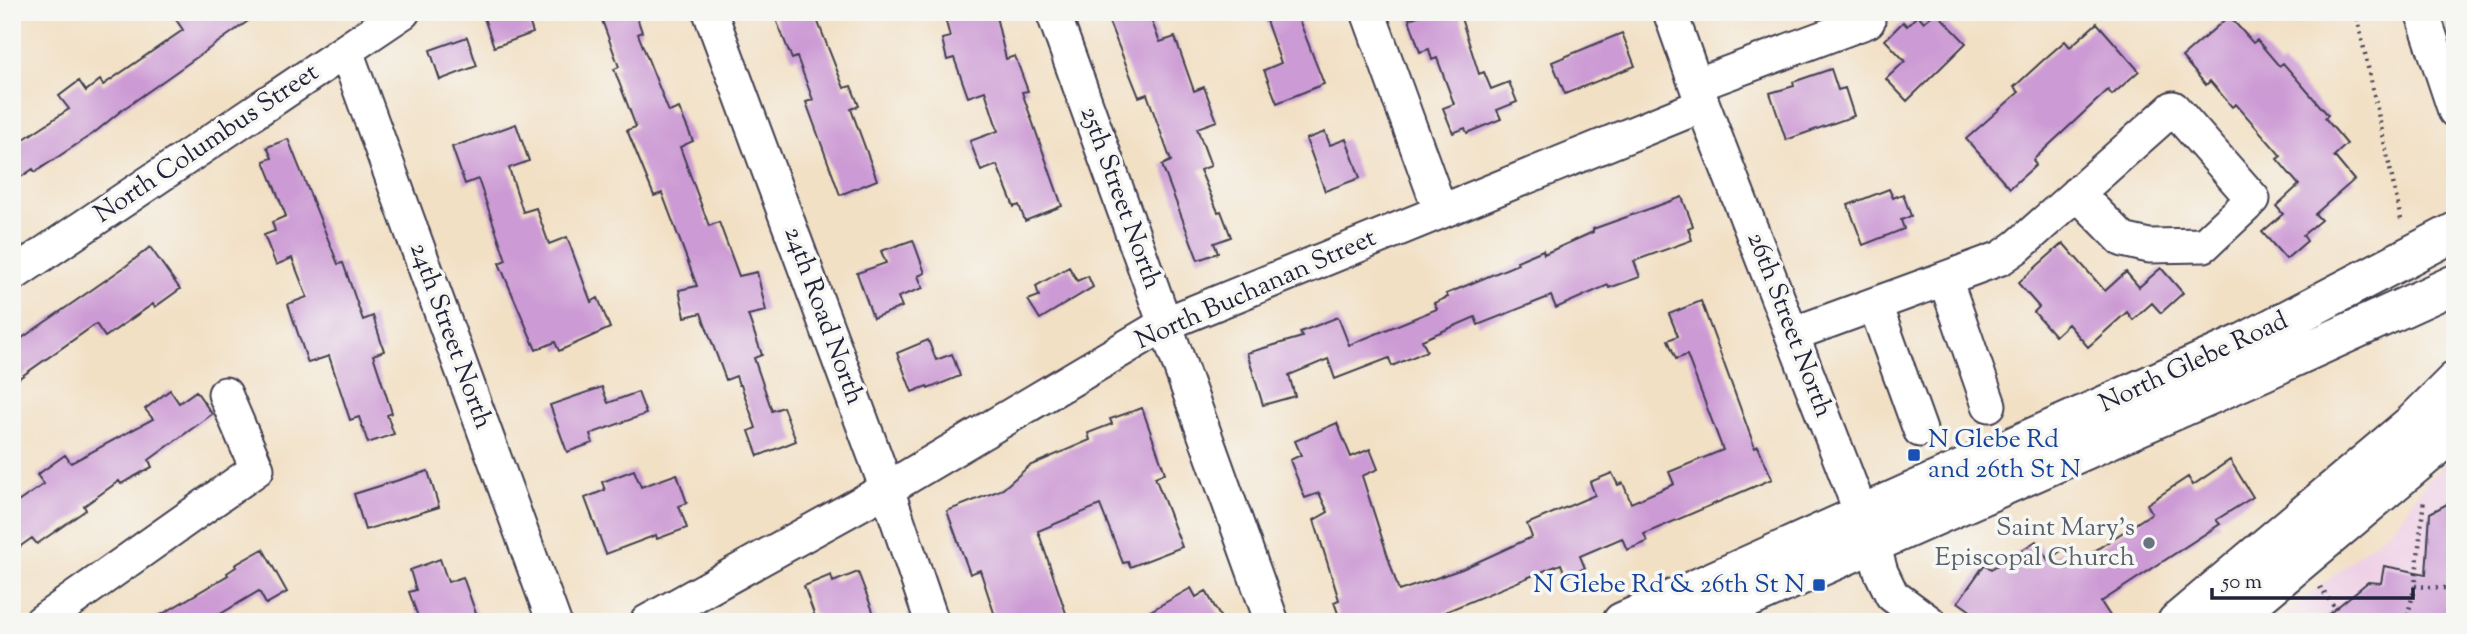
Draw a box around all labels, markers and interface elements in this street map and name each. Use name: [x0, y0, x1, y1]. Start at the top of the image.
street label: North Columbus Street: [87, 55, 327, 233]
street label: 25th Street North: [1070, 101, 1170, 295]
street label: North Buchanan Street: [1130, 220, 1382, 360]
street label: 24th Road North: [774, 222, 872, 410]
street label: 26th Street North: [1737, 227, 1841, 423]
street label: 24th Street North: [399, 238, 501, 434]
street label: North Glebe Road: [2094, 303, 2295, 423]
place label: N Glebe Rd and 26th St N: [1928, 422, 2081, 489]
marker: N Glebe Rd and 26th St N: [1906, 447, 1922, 463]
place label: Saint Mary's Episcopal Church: [1935, 510, 2135, 577]
marker: Saint Mary's Episcopal Church: [2141, 535, 2157, 551]
scale bar: [2212, 557, 2413, 601]
place label: N Glebe Rd & 26th St N: [1533, 567, 1805, 604]
text: 50 m: [2221, 568, 2262, 598]
marker: N Glebe Rd & 26th St N: [1811, 577, 1827, 593]

